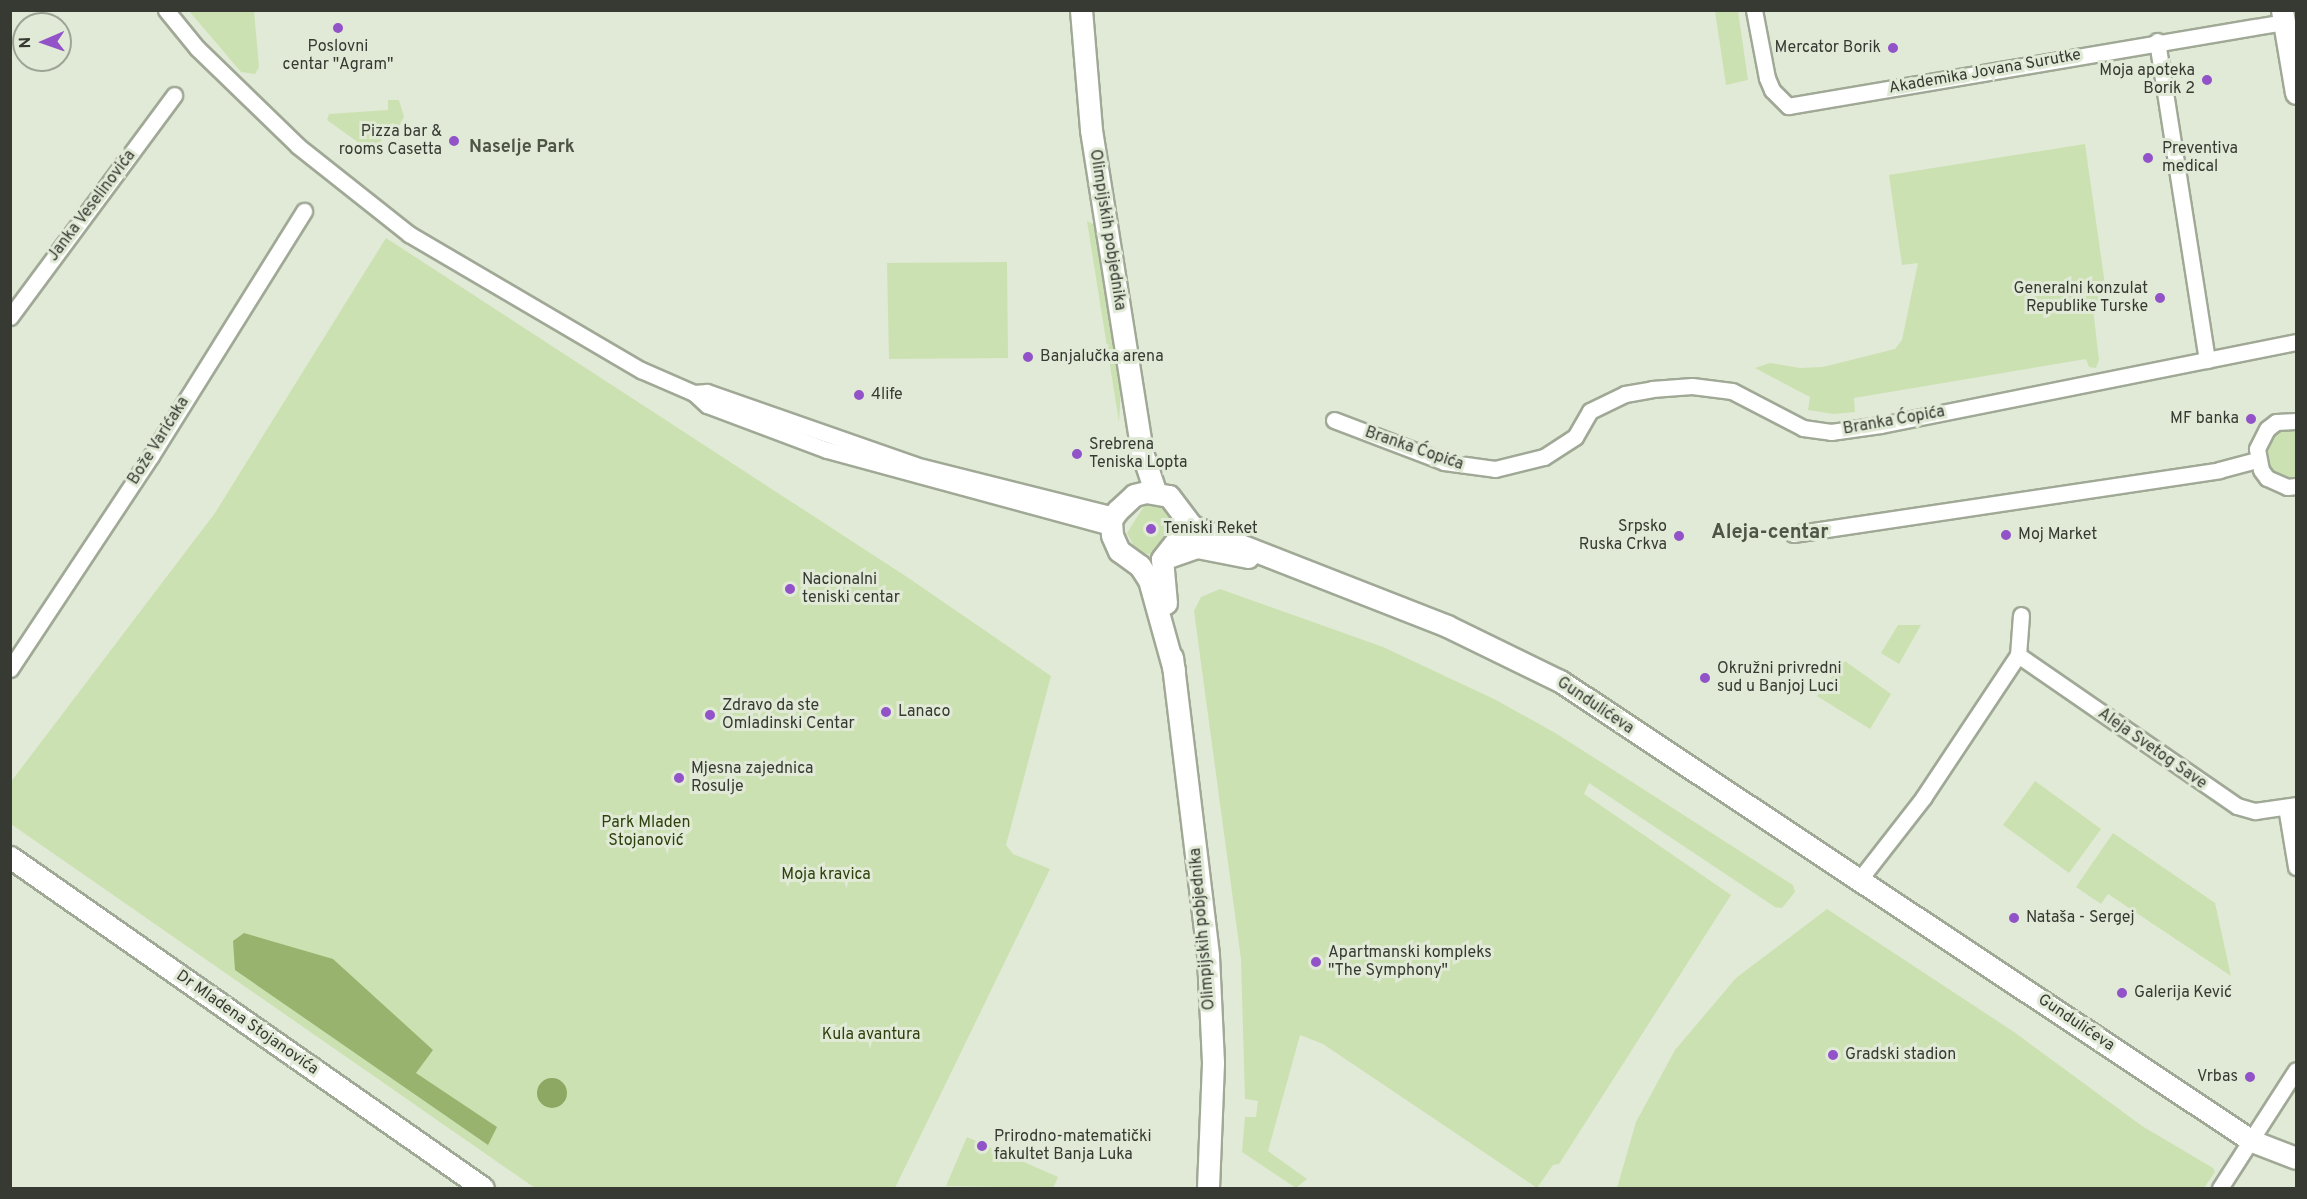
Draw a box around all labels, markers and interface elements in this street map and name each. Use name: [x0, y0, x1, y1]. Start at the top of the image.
north arrow: [12, 12, 72, 72]
marker: Poslovni centar "Agram": [331, 21, 345, 35]
text: N: [16, 36, 36, 49]
place label: Poslovni centar "Agram": [283, 37, 393, 75]
place label: Mercator Borik: [1775, 38, 1881, 58]
marker: Mercator Borik: [1886, 41, 1900, 55]
street label: Akademika Jovana Surutke: [1887, 46, 2083, 98]
place label: Moja apoteka Borik 2: [2099, 61, 2195, 99]
marker: Moja apoteka Borik 2: [2200, 73, 2214, 87]
place label: Pizza bar & rooms Casetta: [339, 122, 442, 160]
marker: Pizza bar & rooms Casetta: [447, 134, 461, 148]
district label: Naselje Park: [469, 137, 575, 159]
place label: Preventiva medical: [2162, 139, 2238, 177]
street label: Janka Veselinovića: [44, 146, 140, 266]
street label: Olimpijskih pobjednika: [1085, 148, 1129, 312]
marker: Preventiva medical: [2139, 149, 2157, 167]
place label: Generalni konzulat Republike Turske: [2013, 279, 2148, 317]
marker: Generalni konzulat Republike Turske: [2153, 291, 2167, 305]
place label: Banjalučka arena: [1040, 347, 1164, 367]
marker: Banjalučka arena: [1021, 350, 1035, 364]
place label: 4life: [871, 385, 903, 405]
marker: 4life: [852, 388, 866, 402]
street label: Bože Varićaka: [124, 393, 194, 489]
street label: Branka Ćopića: [1842, 403, 1946, 439]
place label: MF banka: [2170, 409, 2239, 429]
marker: MF banka: [2244, 412, 2258, 426]
street label: Branka Ćopića: [1362, 423, 1466, 475]
place label: Srebrena Teniska Lopta: [1089, 435, 1187, 473]
marker: Srebrena Teniska Lopta: [1070, 447, 1084, 461]
place label: Srpsko Ruska Crkva: [1579, 517, 1667, 555]
place label: Teniski Reket: [1163, 519, 1258, 539]
district label: Aleja-centar: [1711, 521, 1829, 545]
marker: Teniski Reket: [1144, 522, 1158, 536]
place label: Moj Market: [2018, 525, 2097, 545]
marker: Moj Market: [1999, 528, 2013, 542]
marker: Srpsko Ruska Crkva: [1672, 529, 1686, 543]
place label: Nacionalni teniski centar: [802, 570, 900, 608]
marker: Nacionalni teniski centar: [783, 582, 797, 596]
place label: Okružni privredni sud u Banjoj Luci: [1717, 659, 1842, 697]
marker: Okružni privredni sud u Banjoj Luci: [1698, 671, 1712, 685]
street label: Gundulićeva: [1553, 673, 1637, 739]
place label: Zdravo da ste Omladinski Centar: [722, 696, 855, 734]
place label: Lanaco: [898, 702, 950, 722]
street label: Aleja Svetog Save: [2094, 704, 2210, 794]
marker: Lanaco: [879, 705, 893, 719]
marker: Zdravo da ste Omladinski Centar: [703, 708, 717, 722]
place label: Mjesna zajednica Rosulje: [691, 759, 813, 797]
marker: Mjesna zajednica Rosulje: [672, 771, 686, 785]
park label: Park Mladen Stojanović: [601, 813, 691, 851]
street label: Olimpijskih pobjednika: [1186, 847, 1220, 1011]
park label: Moja kravica: [781, 865, 871, 885]
place label: Nataša - Sergej: [2026, 908, 2134, 928]
marker: Nataša - Sergej: [2007, 911, 2021, 925]
place label: Apartmanski kompleks "The Symphony": [1328, 943, 1492, 981]
marker: Apartmanski kompleks "The Symphony": [1309, 955, 1323, 969]
street label: Dr Mladena Stojanovića: [172, 967, 322, 1079]
place label: Galerija Kević: [2134, 983, 2232, 1003]
marker: Galerija Kević: [2115, 986, 2129, 1000]
street label: Gundulićeva: [2034, 990, 2118, 1056]
park label: Kula avantura: [822, 1025, 920, 1045]
place label: Gradski stadion: [1845, 1045, 1956, 1065]
marker: Gradski stadion: [1826, 1048, 1840, 1062]
place label: Vrbas: [2197, 1067, 2238, 1087]
marker: Vrbas: [2243, 1070, 2257, 1084]
place label: Prirodno-matematički fakultet Banja Luka: [994, 1127, 1152, 1165]
marker: Prirodno-matematički fakultet Banja Luka: [975, 1139, 989, 1153]

